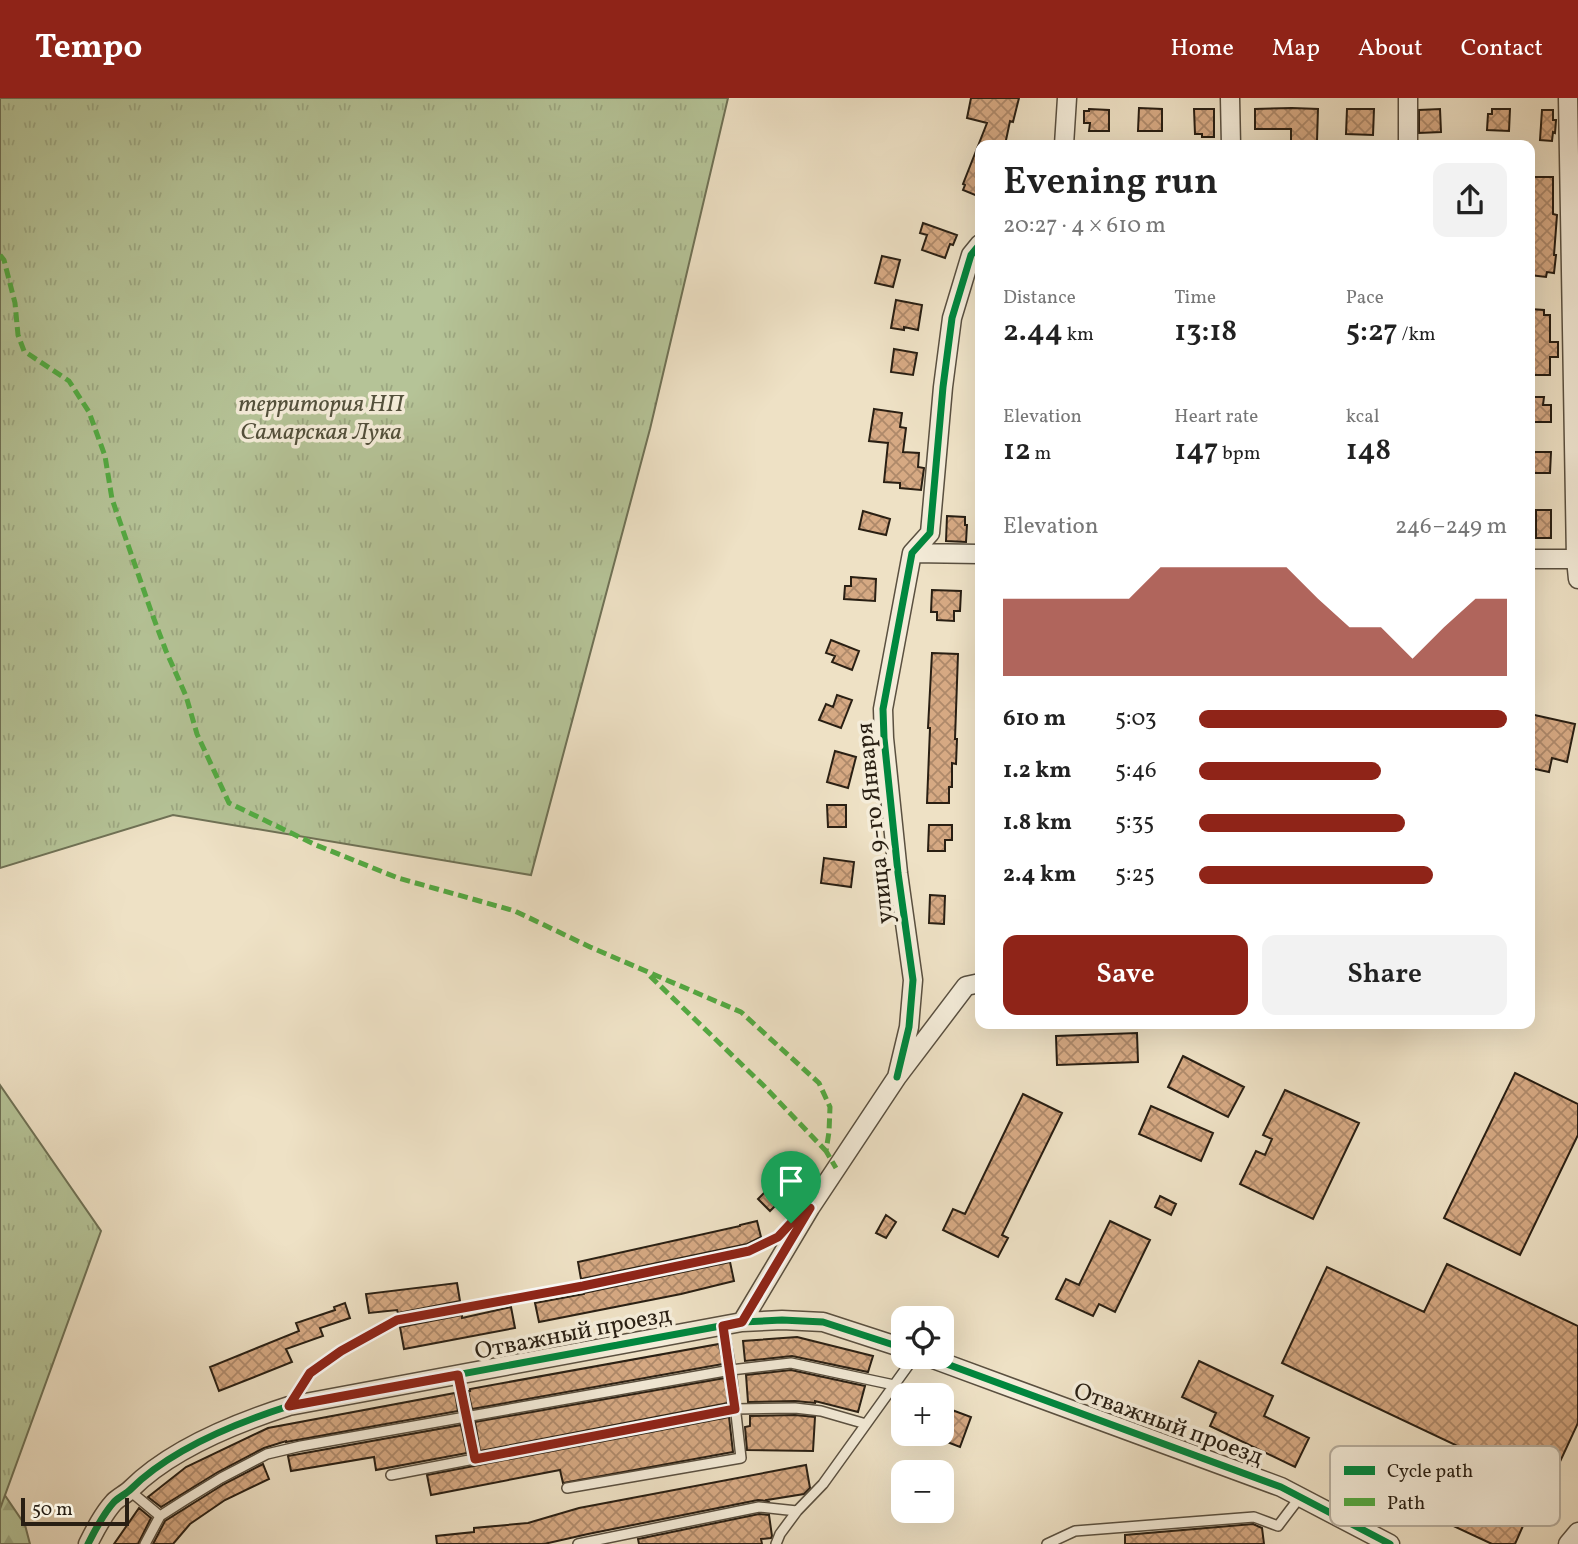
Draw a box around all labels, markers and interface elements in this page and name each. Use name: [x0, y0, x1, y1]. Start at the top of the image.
text: Tempo: [35, 26, 142, 72]
text: Home: [1170, 32, 1234, 66]
text: Map: [1272, 32, 1320, 66]
text: About: [1358, 32, 1423, 66]
text: Contact: [1461, 32, 1543, 66]
text: Evening run: [1003, 157, 1218, 210]
button: share: [1433, 163, 1507, 237]
text: 20:27 · 4 × 610 m: [1003, 210, 1166, 242]
text: Distance: [1003, 285, 1076, 311]
text: Time: [1174, 285, 1216, 311]
text: Pace: [1346, 285, 1384, 311]
text: 2.44: [1003, 311, 1063, 353]
text: 13:18: [1174, 311, 1237, 353]
text: 5:27: [1346, 311, 1398, 353]
text: km: [1063, 322, 1094, 348]
text: /km: [1398, 322, 1436, 348]
park label: территория НП Самарская Лука: [238, 388, 405, 450]
text: Elevation: [1003, 404, 1082, 430]
text: Heart rate: [1174, 404, 1258, 430]
text: kcal: [1346, 404, 1379, 430]
text: 12: [1003, 430, 1031, 472]
text: 147: [1174, 430, 1219, 472]
text: 148: [1346, 430, 1391, 472]
text: m: [1031, 441, 1051, 467]
text: bpm: [1219, 441, 1260, 467]
text: Elevation: [1003, 511, 1099, 543]
text: 246–249 m: [1395, 511, 1507, 543]
text: 610 m: [1003, 703, 1066, 735]
text: 5:03: [1115, 703, 1157, 735]
street label: улица 9-го Января: [849, 721, 903, 925]
text: 1.2 km: [1003, 755, 1072, 787]
text: 5:46: [1115, 755, 1157, 787]
text: 1.8 km: [1003, 807, 1072, 839]
text: 5:35: [1115, 807, 1154, 839]
text: 2.4 km: [1003, 859, 1076, 891]
text: 5:25: [1115, 859, 1155, 891]
button: Save: [1003, 935, 1248, 1015]
button: Share: [1262, 935, 1507, 1015]
pin: [761, 1151, 821, 1223]
icon: arrive: [772, 1162, 810, 1200]
street label: Отважный проезд: [472, 1298, 675, 1370]
map controls: [891, 1306, 954, 1523]
button: locate: [891, 1306, 954, 1369]
street label: Отважный проезд: [1068, 1375, 1268, 1475]
button: +: [891, 1383, 954, 1446]
legend: [1330, 1446, 1560, 1526]
text: Cycle path: [1387, 1459, 1473, 1485]
button: −: [891, 1460, 954, 1523]
text: Path: [1387, 1491, 1425, 1517]
scale bar: [21, 1495, 130, 1527]
text: 50 m: [32, 1497, 73, 1523]

